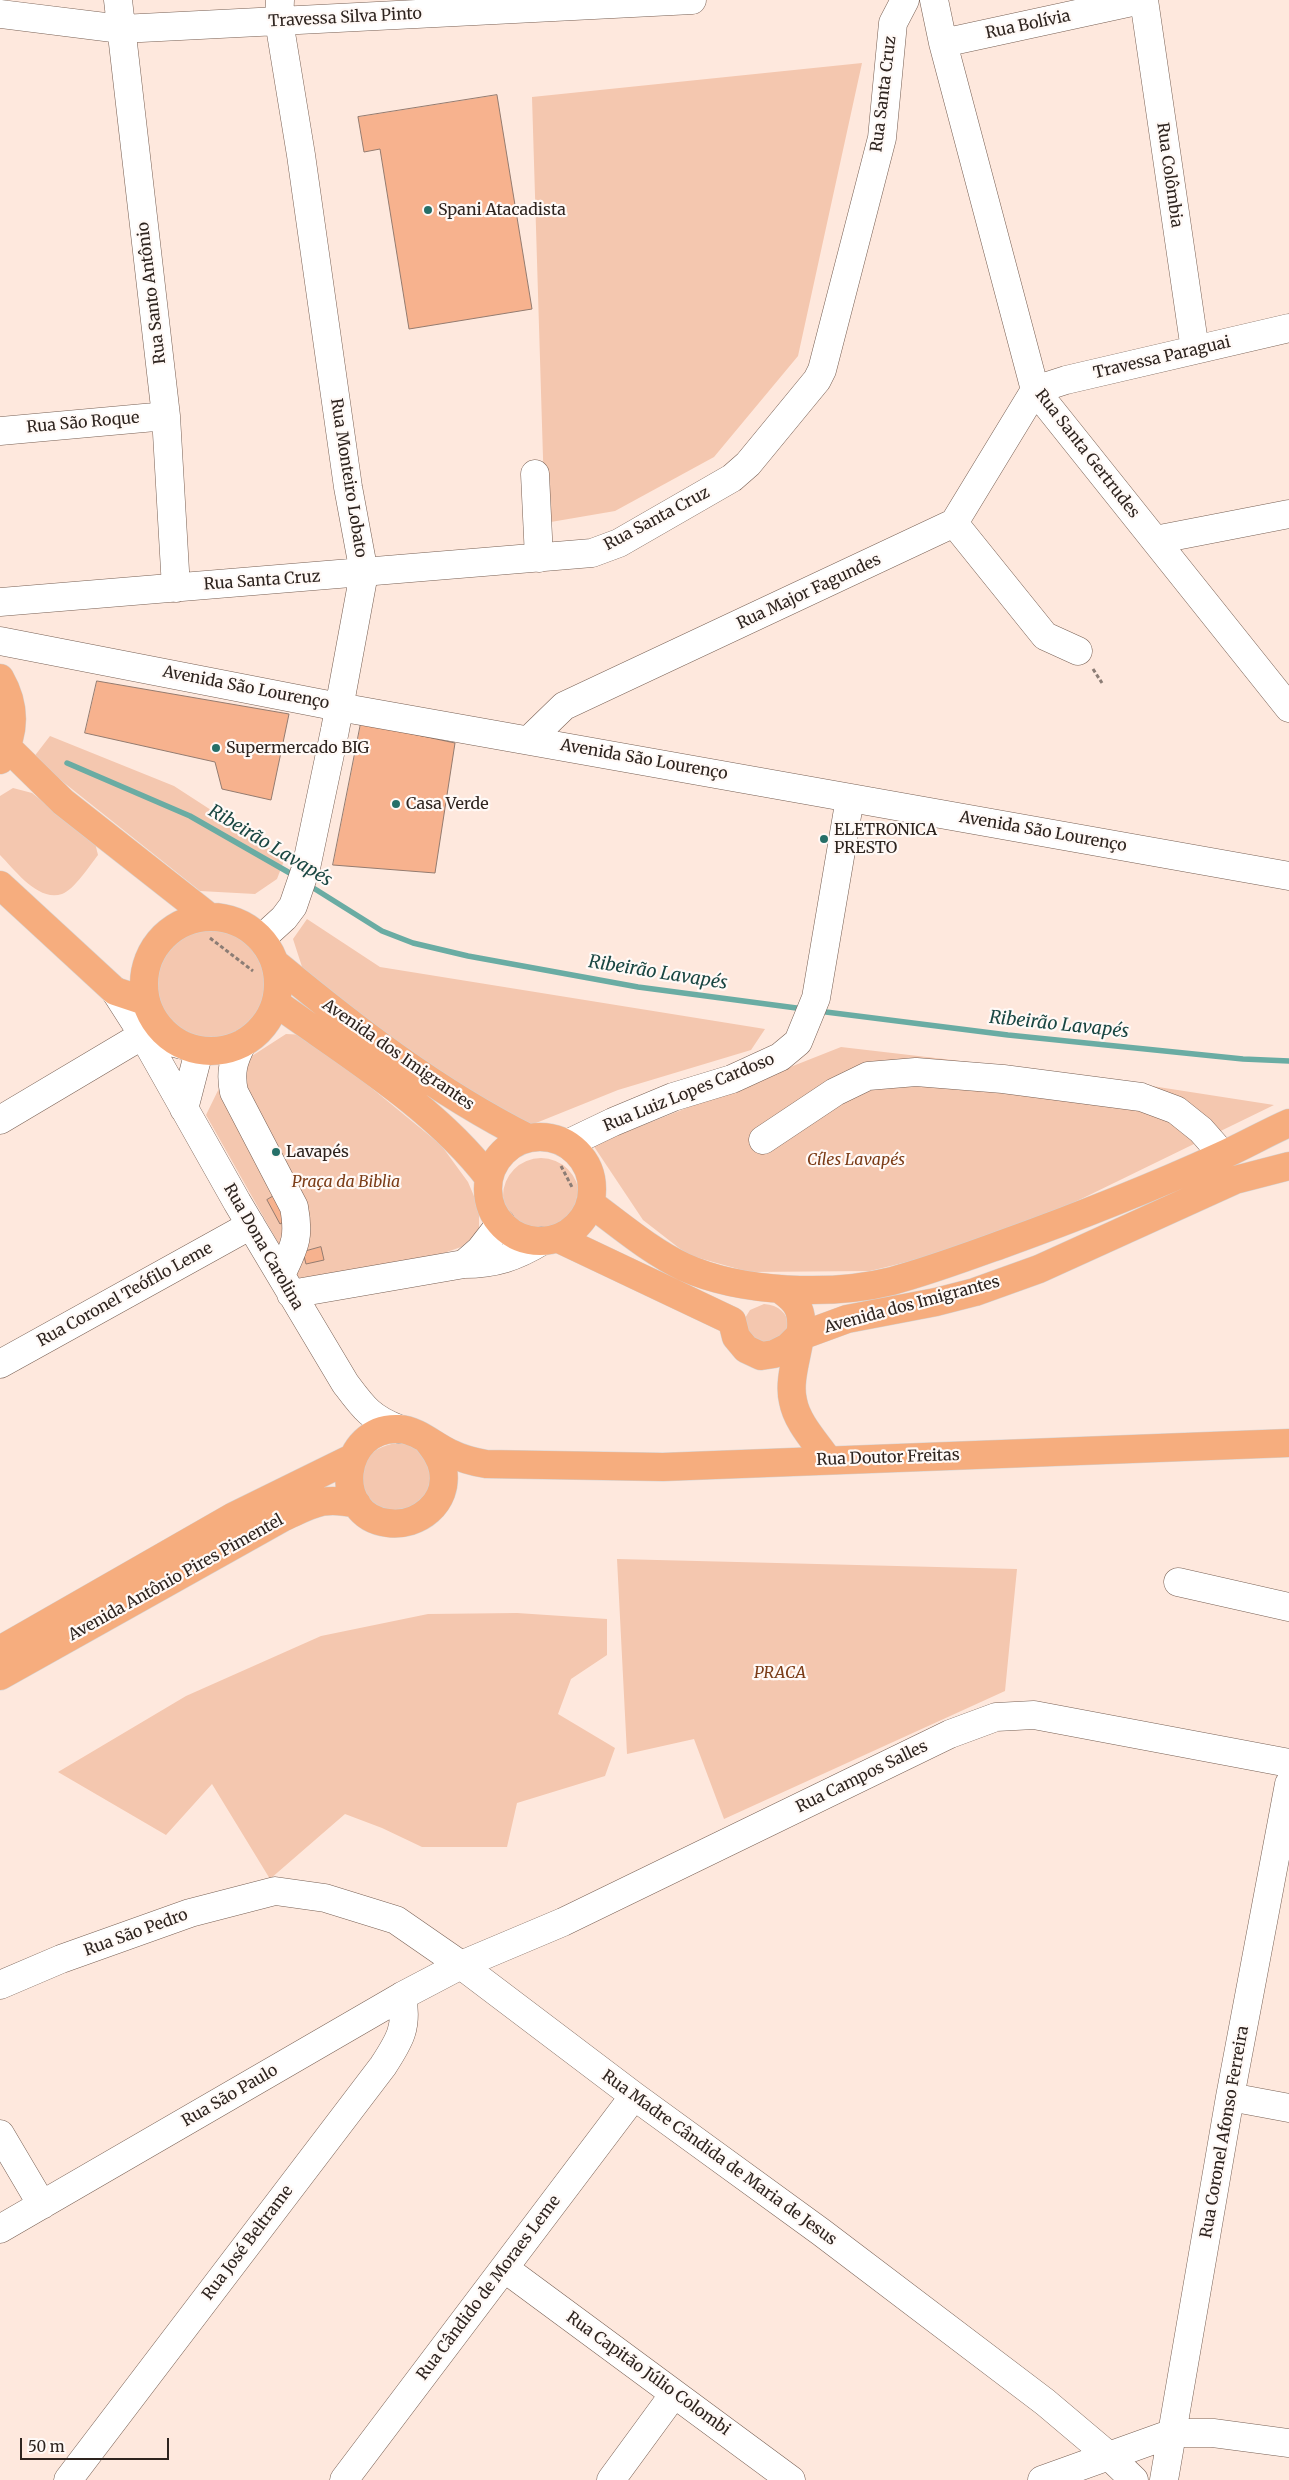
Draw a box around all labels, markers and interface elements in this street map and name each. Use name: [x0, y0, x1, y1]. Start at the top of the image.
street label: Travessa Silva Pinto: [268, 4, 422, 32]
street label: Rua Bolívia: [984, 7, 1072, 43]
street label: Rua Santa Cruz: [867, 35, 901, 153]
street label: Rua Colômbia: [1152, 121, 1186, 229]
place label: Spani Atacadista: [438, 200, 566, 220]
marker: Spani Atacadista: [422, 204, 434, 216]
street label: Rua Santo Antônio: [134, 221, 170, 365]
street label: Travessa Paraguai: [1092, 333, 1232, 383]
street label: Rua Santa Gertrudes: [1031, 386, 1143, 522]
street label: Rua Monteiro Lobato: [326, 397, 370, 559]
street label: Rua São Roque: [26, 408, 140, 438]
street label: Rua Santa Cruz: [601, 483, 713, 555]
street label: Rua Major Fagundes: [734, 550, 884, 634]
street label: Rua Santa Cruz: [203, 567, 321, 595]
street label: Avenida São Lourenço: [161, 662, 331, 714]
street label: Avenida São Lourenço: [559, 736, 729, 784]
place label: Supermercado BIG: [226, 738, 369, 758]
marker: Supermercado BIG: [210, 742, 222, 754]
place label: Casa Verde: [406, 794, 489, 814]
marker: Casa Verde: [390, 798, 402, 810]
water label: Ribeirão Lavapés: [204, 801, 336, 891]
street label: Avenida São Lourenço: [958, 808, 1128, 856]
place label: ELETRONICA PRESTO: [834, 820, 937, 858]
marker: ELETRONICA PRESTO: [818, 833, 830, 845]
water label: Ribeirão Lavapés: [587, 951, 729, 995]
street label: Avenida dos Imigrantes: [318, 995, 478, 1115]
water label: Ribeirão Lavapés: [988, 1007, 1130, 1043]
street label: Rua Luiz Lopes Cardoso: [601, 1050, 777, 1136]
place label: Lavapés: [286, 1142, 349, 1162]
marker: Lavapés: [270, 1146, 282, 1158]
park label: Cíles Lavapés: [807, 1150, 905, 1170]
park label: Praça da Biblia: [292, 1172, 400, 1192]
street label: Rua Dona Carolina: [219, 1181, 307, 1313]
street label: Rua Coronel Teófilo Leme: [34, 1239, 216, 1351]
street label: Avenida dos Imigrantes: [822, 1272, 1002, 1338]
street label: Rua Doutor Freitas: [816, 1446, 960, 1470]
street label: Avenida Antônio Pires Pimentel: [65, 1511, 287, 1645]
park label: PRACA: [754, 1663, 806, 1683]
street label: Rua Campos Salles: [793, 1737, 931, 1817]
street label: Rua São Pedro: [81, 1905, 191, 1961]
street label: Rua Coronel Afonso Ferreira: [1197, 2024, 1253, 2240]
street label: Rua São Paulo: [179, 2061, 281, 2131]
street label: Rua Madre Cândida de Maria de Jesus: [598, 2066, 840, 2250]
street label: Rua José Beltrame: [199, 2182, 297, 2304]
street label: Rua Cândido de Moraes Leme: [413, 2192, 565, 2384]
street label: Rua Capitão Júlio Colombi: [562, 2308, 734, 2440]
scale bar: [22, 2428, 171, 2460]
text: 50 m: [28, 2437, 65, 2456]

